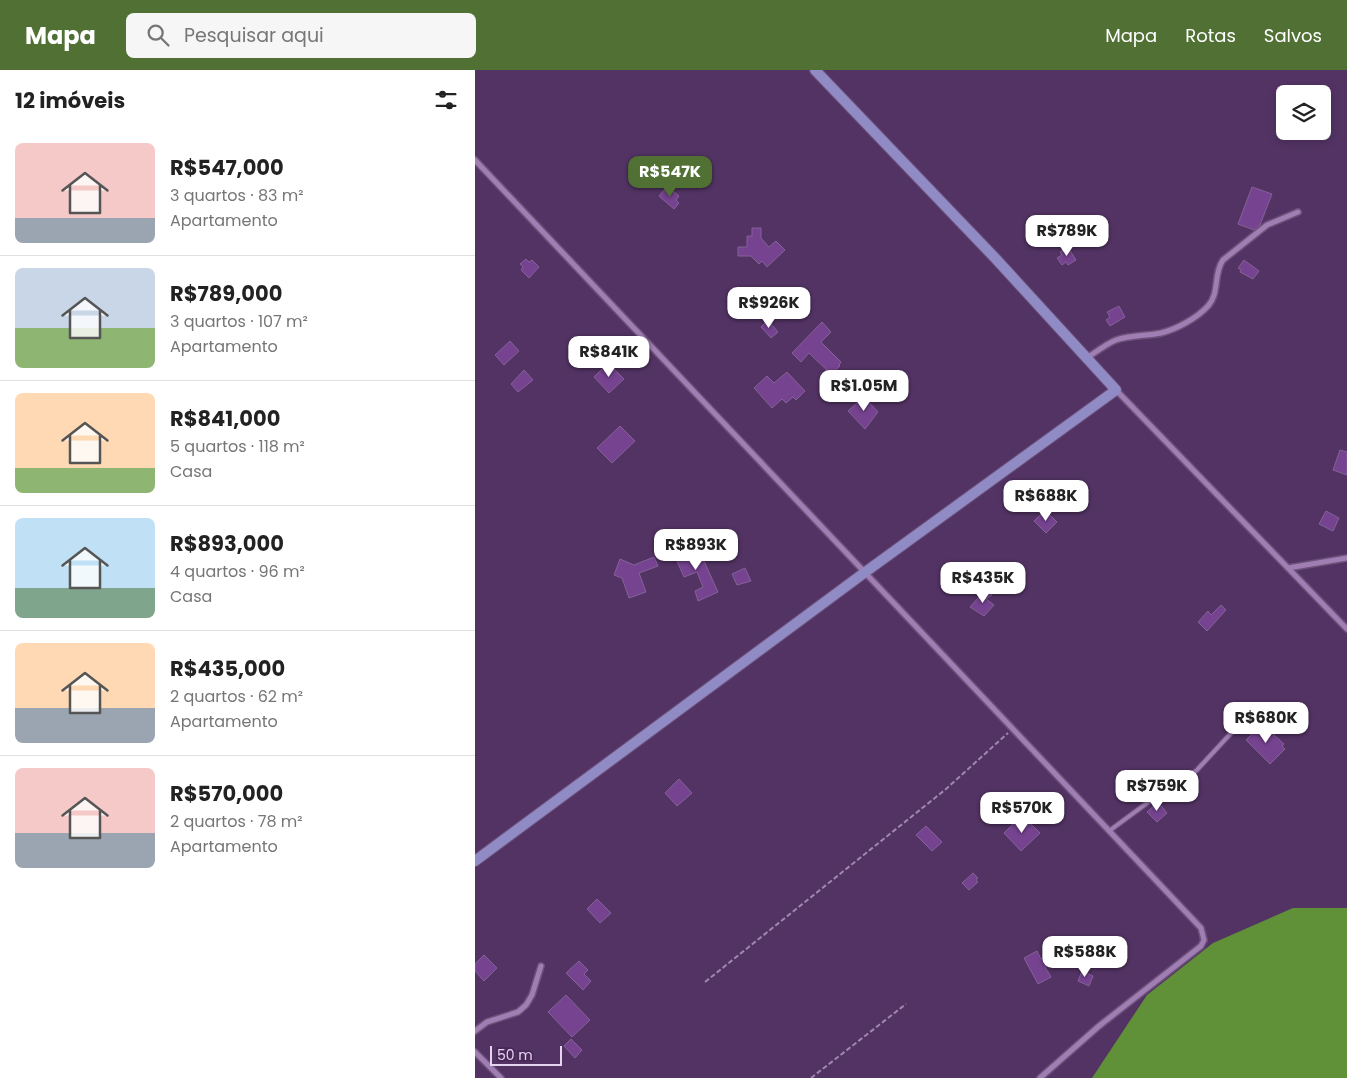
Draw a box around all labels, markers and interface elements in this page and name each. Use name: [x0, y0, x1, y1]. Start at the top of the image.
search box: [126, 13, 476, 58]
text: Mapa: [25, 19, 96, 52]
icon: search: [144, 21, 172, 49]
text: Pesquisar aqui: [184, 22, 324, 49]
text: Mapa: [1105, 23, 1157, 48]
text: Rotas: [1185, 23, 1236, 48]
text: Salvos: [1264, 23, 1322, 48]
map controls: [1276, 85, 1331, 140]
button: layers: [1276, 85, 1331, 140]
text: 12 imóveis: [15, 86, 125, 115]
icon: filters: [432, 86, 460, 114]
text: R$547,000: [170, 153, 284, 182]
pin: R$547K: [629, 156, 711, 198]
text: R$547K: [639, 160, 701, 183]
icon: home: [55, 163, 115, 223]
text: 3 quartos · 83 m²: [170, 184, 303, 207]
text: Apartamento: [170, 209, 278, 232]
pin: R$789K: [1026, 214, 1108, 257]
text: R$789K: [1037, 219, 1097, 242]
text: R$789,000: [170, 279, 282, 308]
pin: R$926K: [728, 286, 810, 329]
icon: home: [55, 288, 115, 348]
text: R$926K: [738, 291, 800, 314]
text: 3 quartos · 107 m²: [170, 310, 308, 333]
text: Apartamento: [170, 335, 278, 358]
pin: R$841K: [568, 336, 650, 378]
text: R$841K: [579, 340, 639, 363]
pin: R$1.05M: [818, 370, 910, 412]
text: R$1.05M: [830, 374, 898, 397]
text: R$841,000: [170, 404, 280, 433]
icon: home: [55, 413, 115, 473]
text: 5 quartos · 118 m²: [170, 435, 305, 458]
text: Casa: [170, 460, 212, 483]
pin: R$688K: [1005, 480, 1087, 522]
text: R$688K: [1014, 484, 1078, 507]
pin: R$893K: [655, 528, 737, 571]
text: R$893,000: [170, 529, 284, 558]
text: R$893K: [665, 533, 727, 556]
icon: home: [55, 538, 115, 598]
text: 4 quartos · 96 m²: [170, 560, 305, 583]
pin: R$435K: [942, 562, 1024, 604]
text: R$435K: [951, 566, 1015, 589]
text: Casa: [170, 585, 212, 608]
text: R$435,000: [170, 654, 285, 683]
icon: home: [55, 663, 115, 723]
text: 2 quartos · 62 m²: [170, 685, 303, 708]
pin: R$680K: [1225, 702, 1307, 744]
text: R$680K: [1234, 706, 1298, 729]
text: Apartamento: [170, 710, 278, 733]
pin: R$759K: [1116, 770, 1198, 812]
text: R$759K: [1127, 774, 1187, 797]
text: R$570,000: [170, 779, 283, 808]
icon: home: [55, 788, 115, 848]
pin: R$570K: [981, 792, 1063, 834]
text: R$570K: [991, 796, 1053, 819]
text: 2 quartos · 78 m²: [170, 810, 303, 833]
text: Apartamento: [170, 835, 278, 858]
pin: R$588K: [1044, 936, 1126, 978]
text: R$588K: [1053, 940, 1117, 963]
scale bar: [490, 1043, 563, 1066]
text: 50 m: [497, 1045, 533, 1065]

